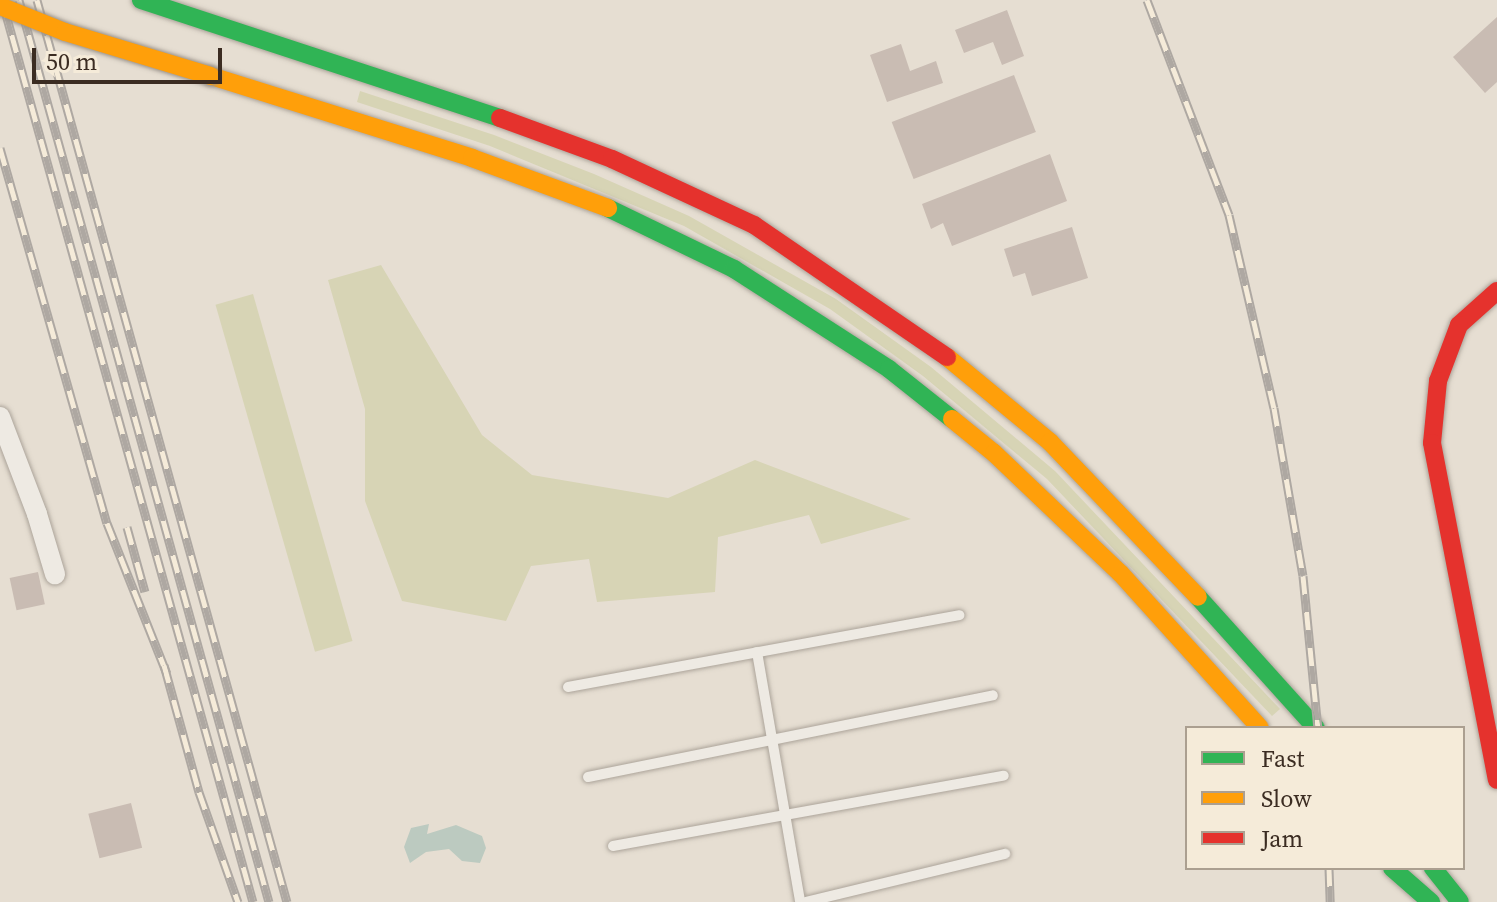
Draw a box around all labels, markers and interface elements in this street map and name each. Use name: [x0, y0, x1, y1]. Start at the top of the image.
scale bar: [36, 32, 226, 82]
text: 50 m: [46, 45, 97, 78]
legend: [1185, 726, 1465, 870]
text: Fast: [1261, 742, 1304, 775]
text: Slow: [1261, 782, 1312, 815]
text: Jam: [1261, 822, 1303, 855]

